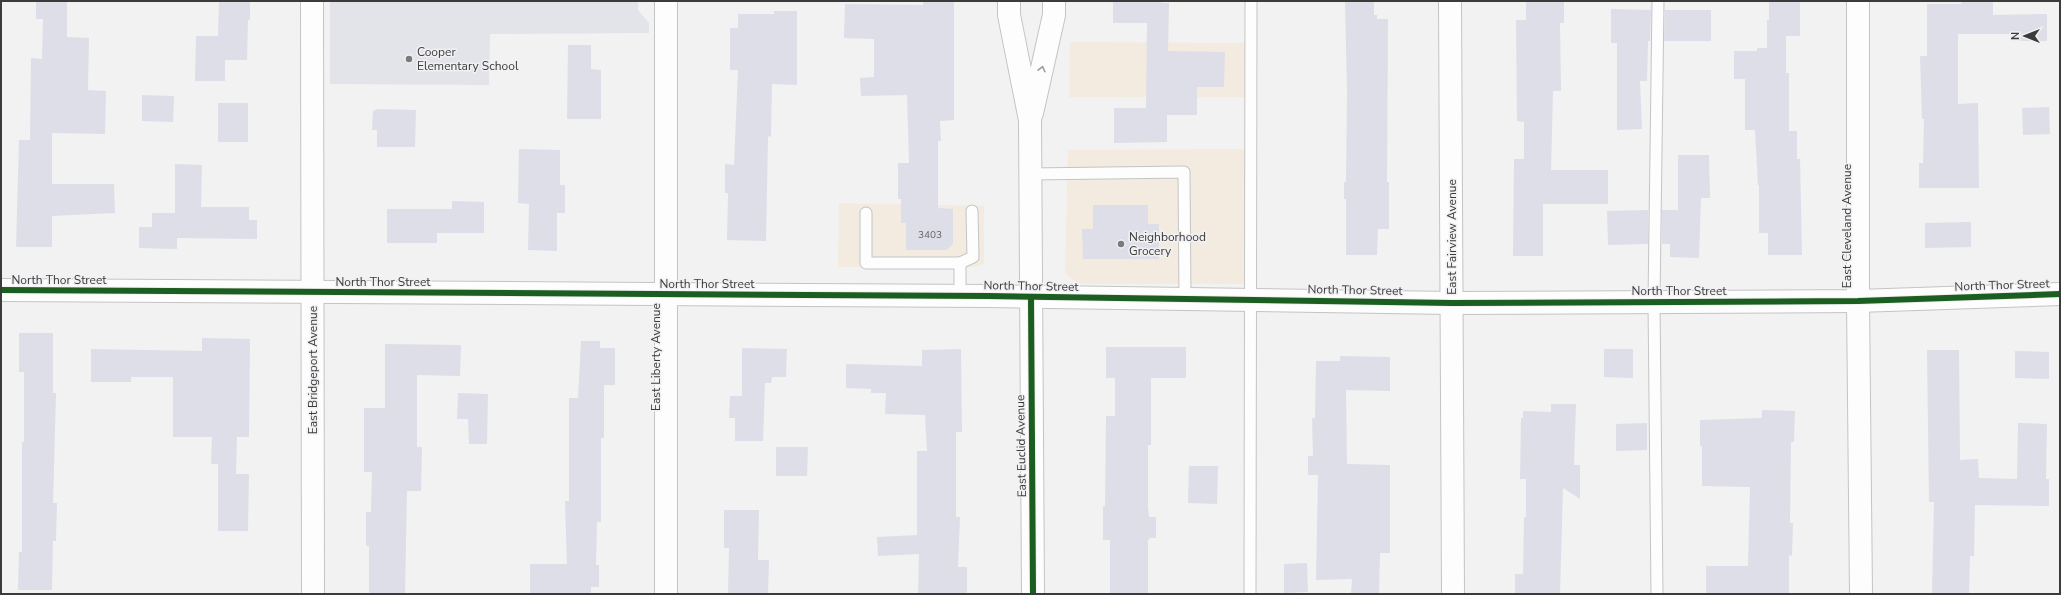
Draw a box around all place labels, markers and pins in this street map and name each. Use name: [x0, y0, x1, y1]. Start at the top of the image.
place label: Cooper Elementary School: [417, 44, 519, 74]
marker: Cooper Elementary School: [404, 54, 414, 64]
place label: Neighborhood Grocery: [1129, 229, 1206, 259]
marker: Neighborhood Grocery: [1116, 239, 1126, 249]

